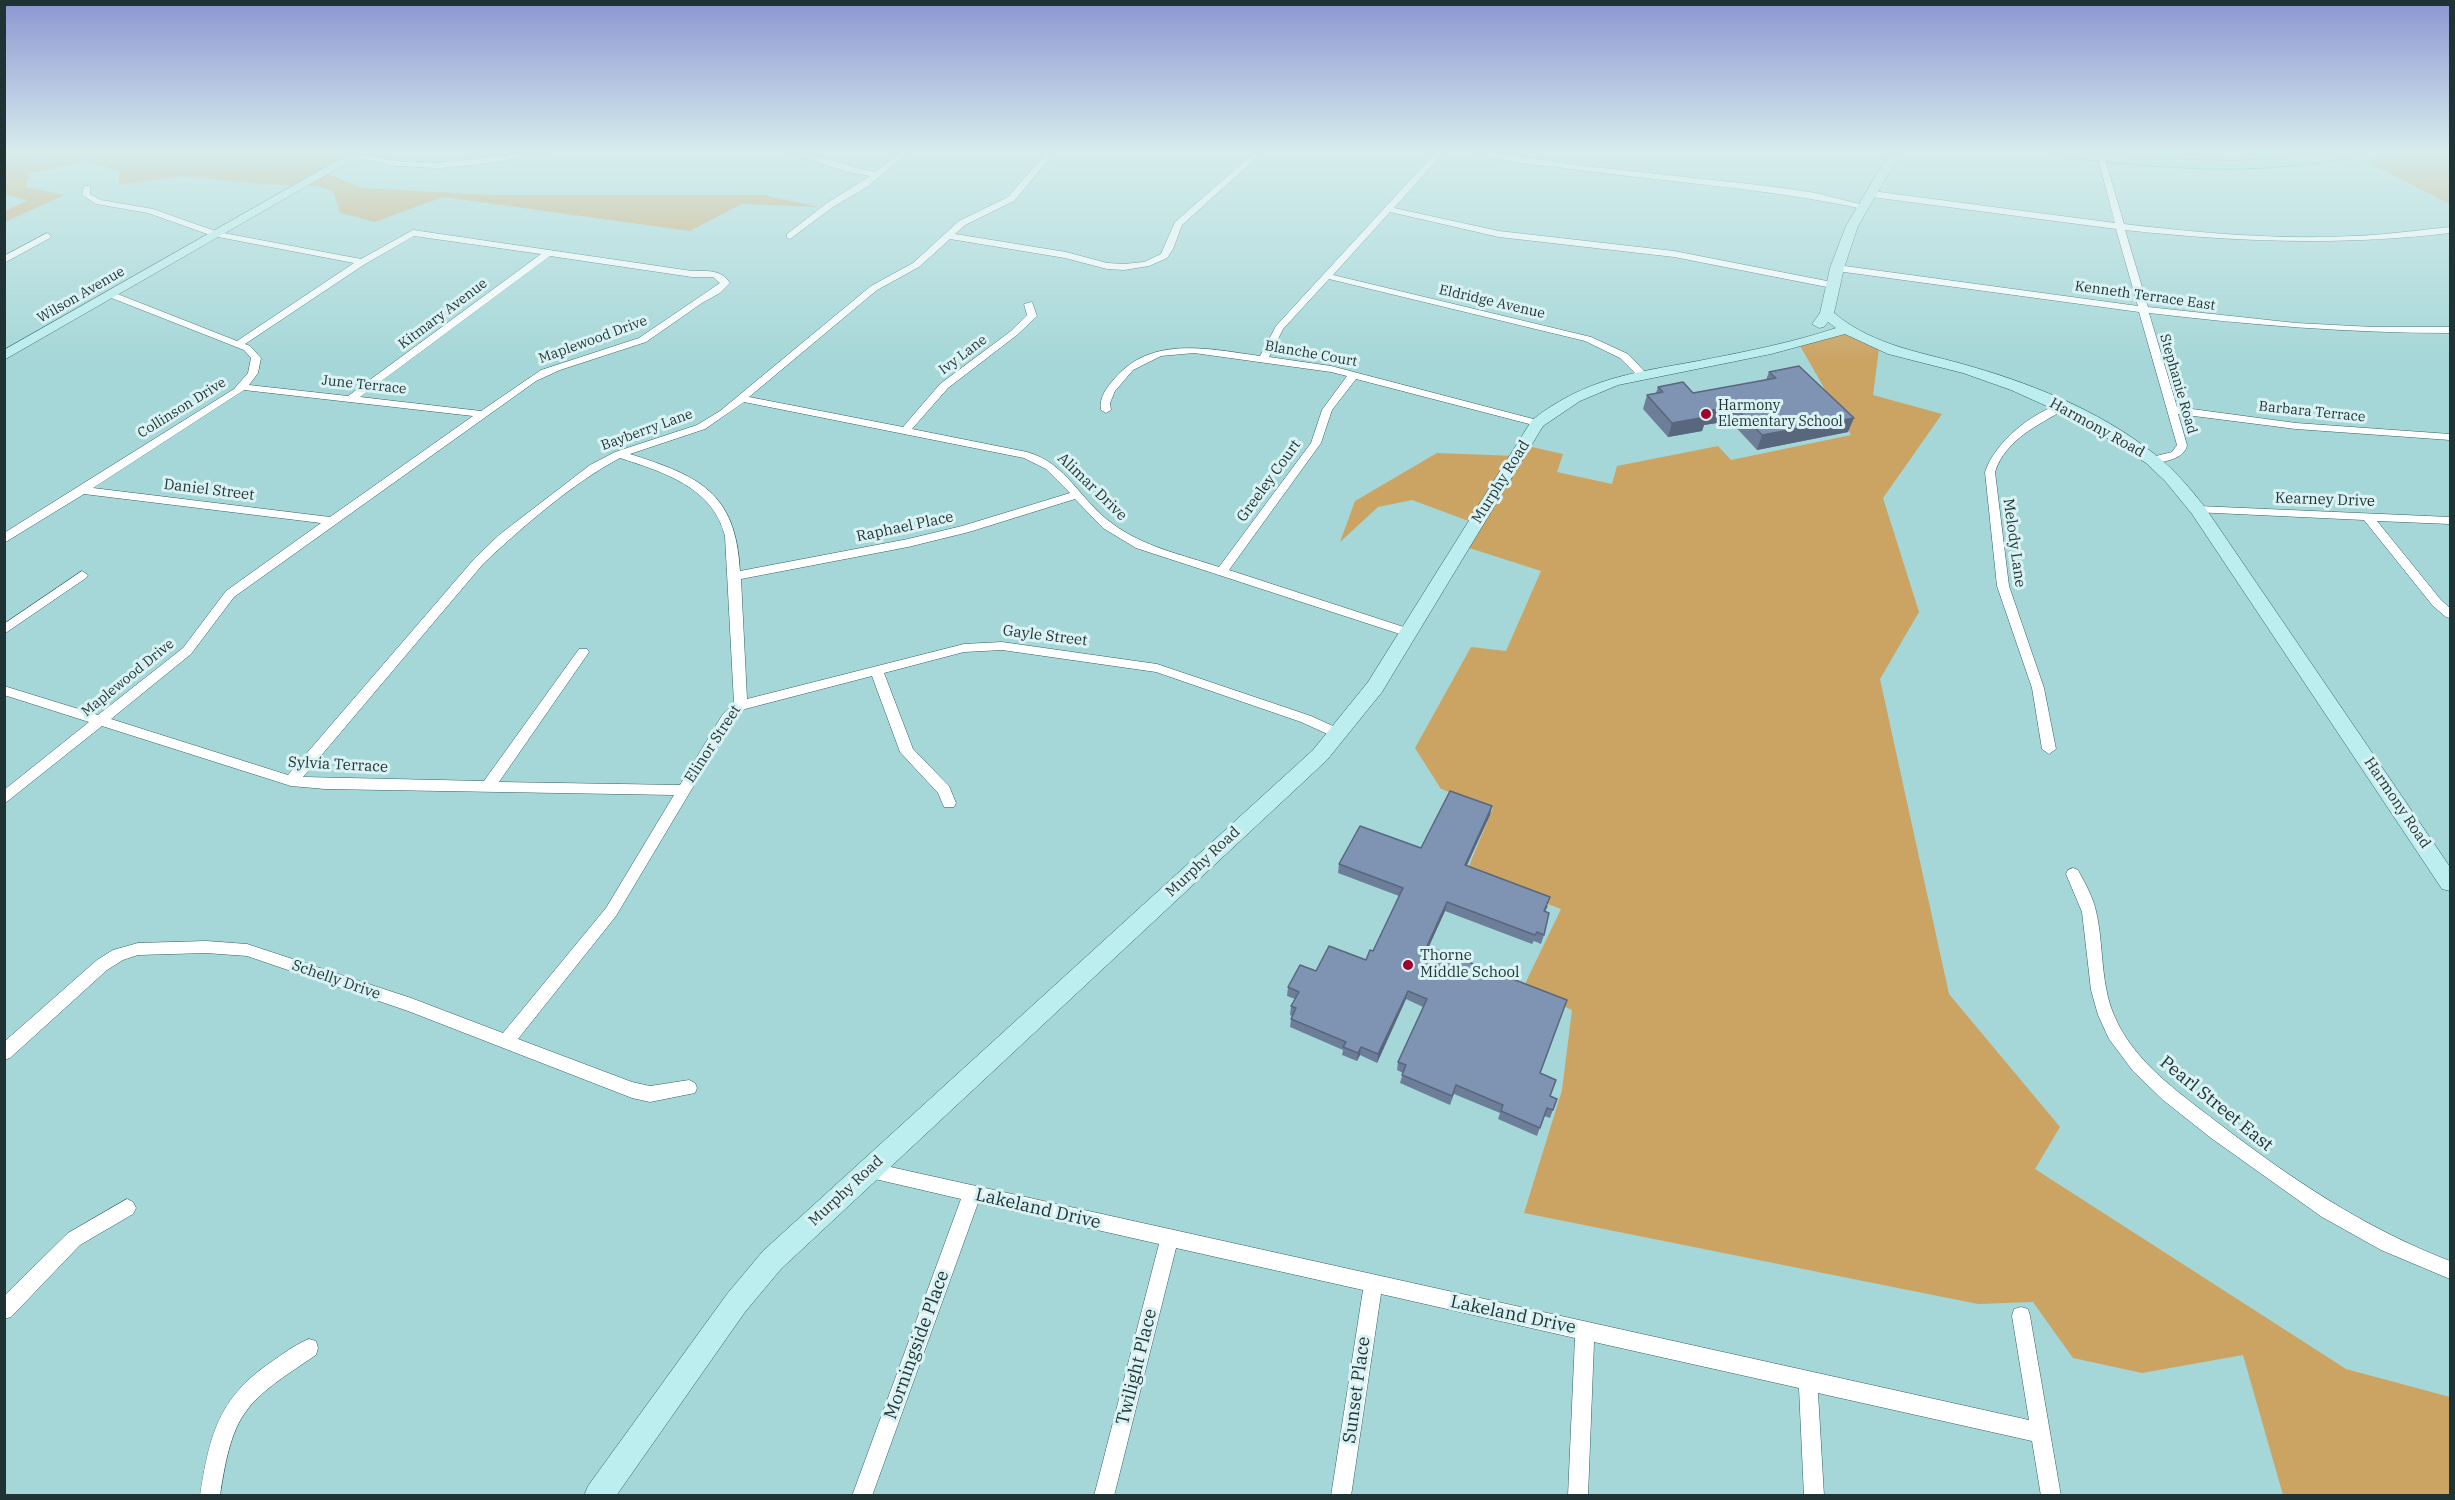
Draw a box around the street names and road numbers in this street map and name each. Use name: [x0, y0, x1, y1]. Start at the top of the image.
street label: Wilson Avenue: [34, 263, 128, 327]
street label: Kitmary Avenue: [395, 275, 491, 353]
street label: Kenneth Terrace East: [2074, 278, 2216, 314]
street label: Eldridge Avenue: [1437, 282, 1547, 322]
street label: Maplewood Drive: [537, 313, 649, 367]
street label: Ivy Lane: [936, 331, 990, 379]
street label: Stephanie Road: [2156, 332, 2200, 436]
street label: Blanche Court: [1263, 338, 1359, 370]
street label: June Terrace: [321, 372, 407, 398]
street label: Collinson Drive: [135, 374, 229, 442]
street label: Harmony Road: [2046, 394, 2148, 462]
street label: Barbara Terrace: [2258, 398, 2366, 426]
street label: Bayberry Lane: [599, 406, 695, 454]
street label: Greeley Court: [1233, 437, 1305, 525]
street label: Murphy Road: [1468, 437, 1534, 527]
street label: Alimar Drive: [1053, 449, 1131, 525]
street label: Daniel Street: [163, 476, 255, 504]
street label: Kearney Drive: [2275, 489, 2375, 511]
street label: Melody Lane: [1999, 497, 2029, 589]
street label: Raphael Place: [855, 508, 955, 546]
street label: Gayle Street: [1002, 622, 1088, 650]
street label: Maplewood Drive: [78, 636, 178, 720]
street label: Elinor Street: [681, 702, 745, 786]
street label: Sylvia Terrace: [288, 753, 388, 777]
street label: Harmony Road: [2360, 754, 2434, 852]
street label: Murphy Road: [1162, 823, 1244, 901]
street label: Schelly Drive: [289, 956, 383, 1004]
street label: Pearl Street East: [2155, 1052, 2277, 1156]
street label: Murphy Road: [805, 1152, 887, 1230]
street label: Lakeland Drive: [973, 1184, 1103, 1234]
street label: Morningside Place: [880, 1268, 954, 1422]
street label: Lakeland Drive: [1448, 1291, 1578, 1339]
street label: Twilight Place: [1112, 1307, 1162, 1427]
street label: Sunset Place: [1339, 1335, 1375, 1445]

